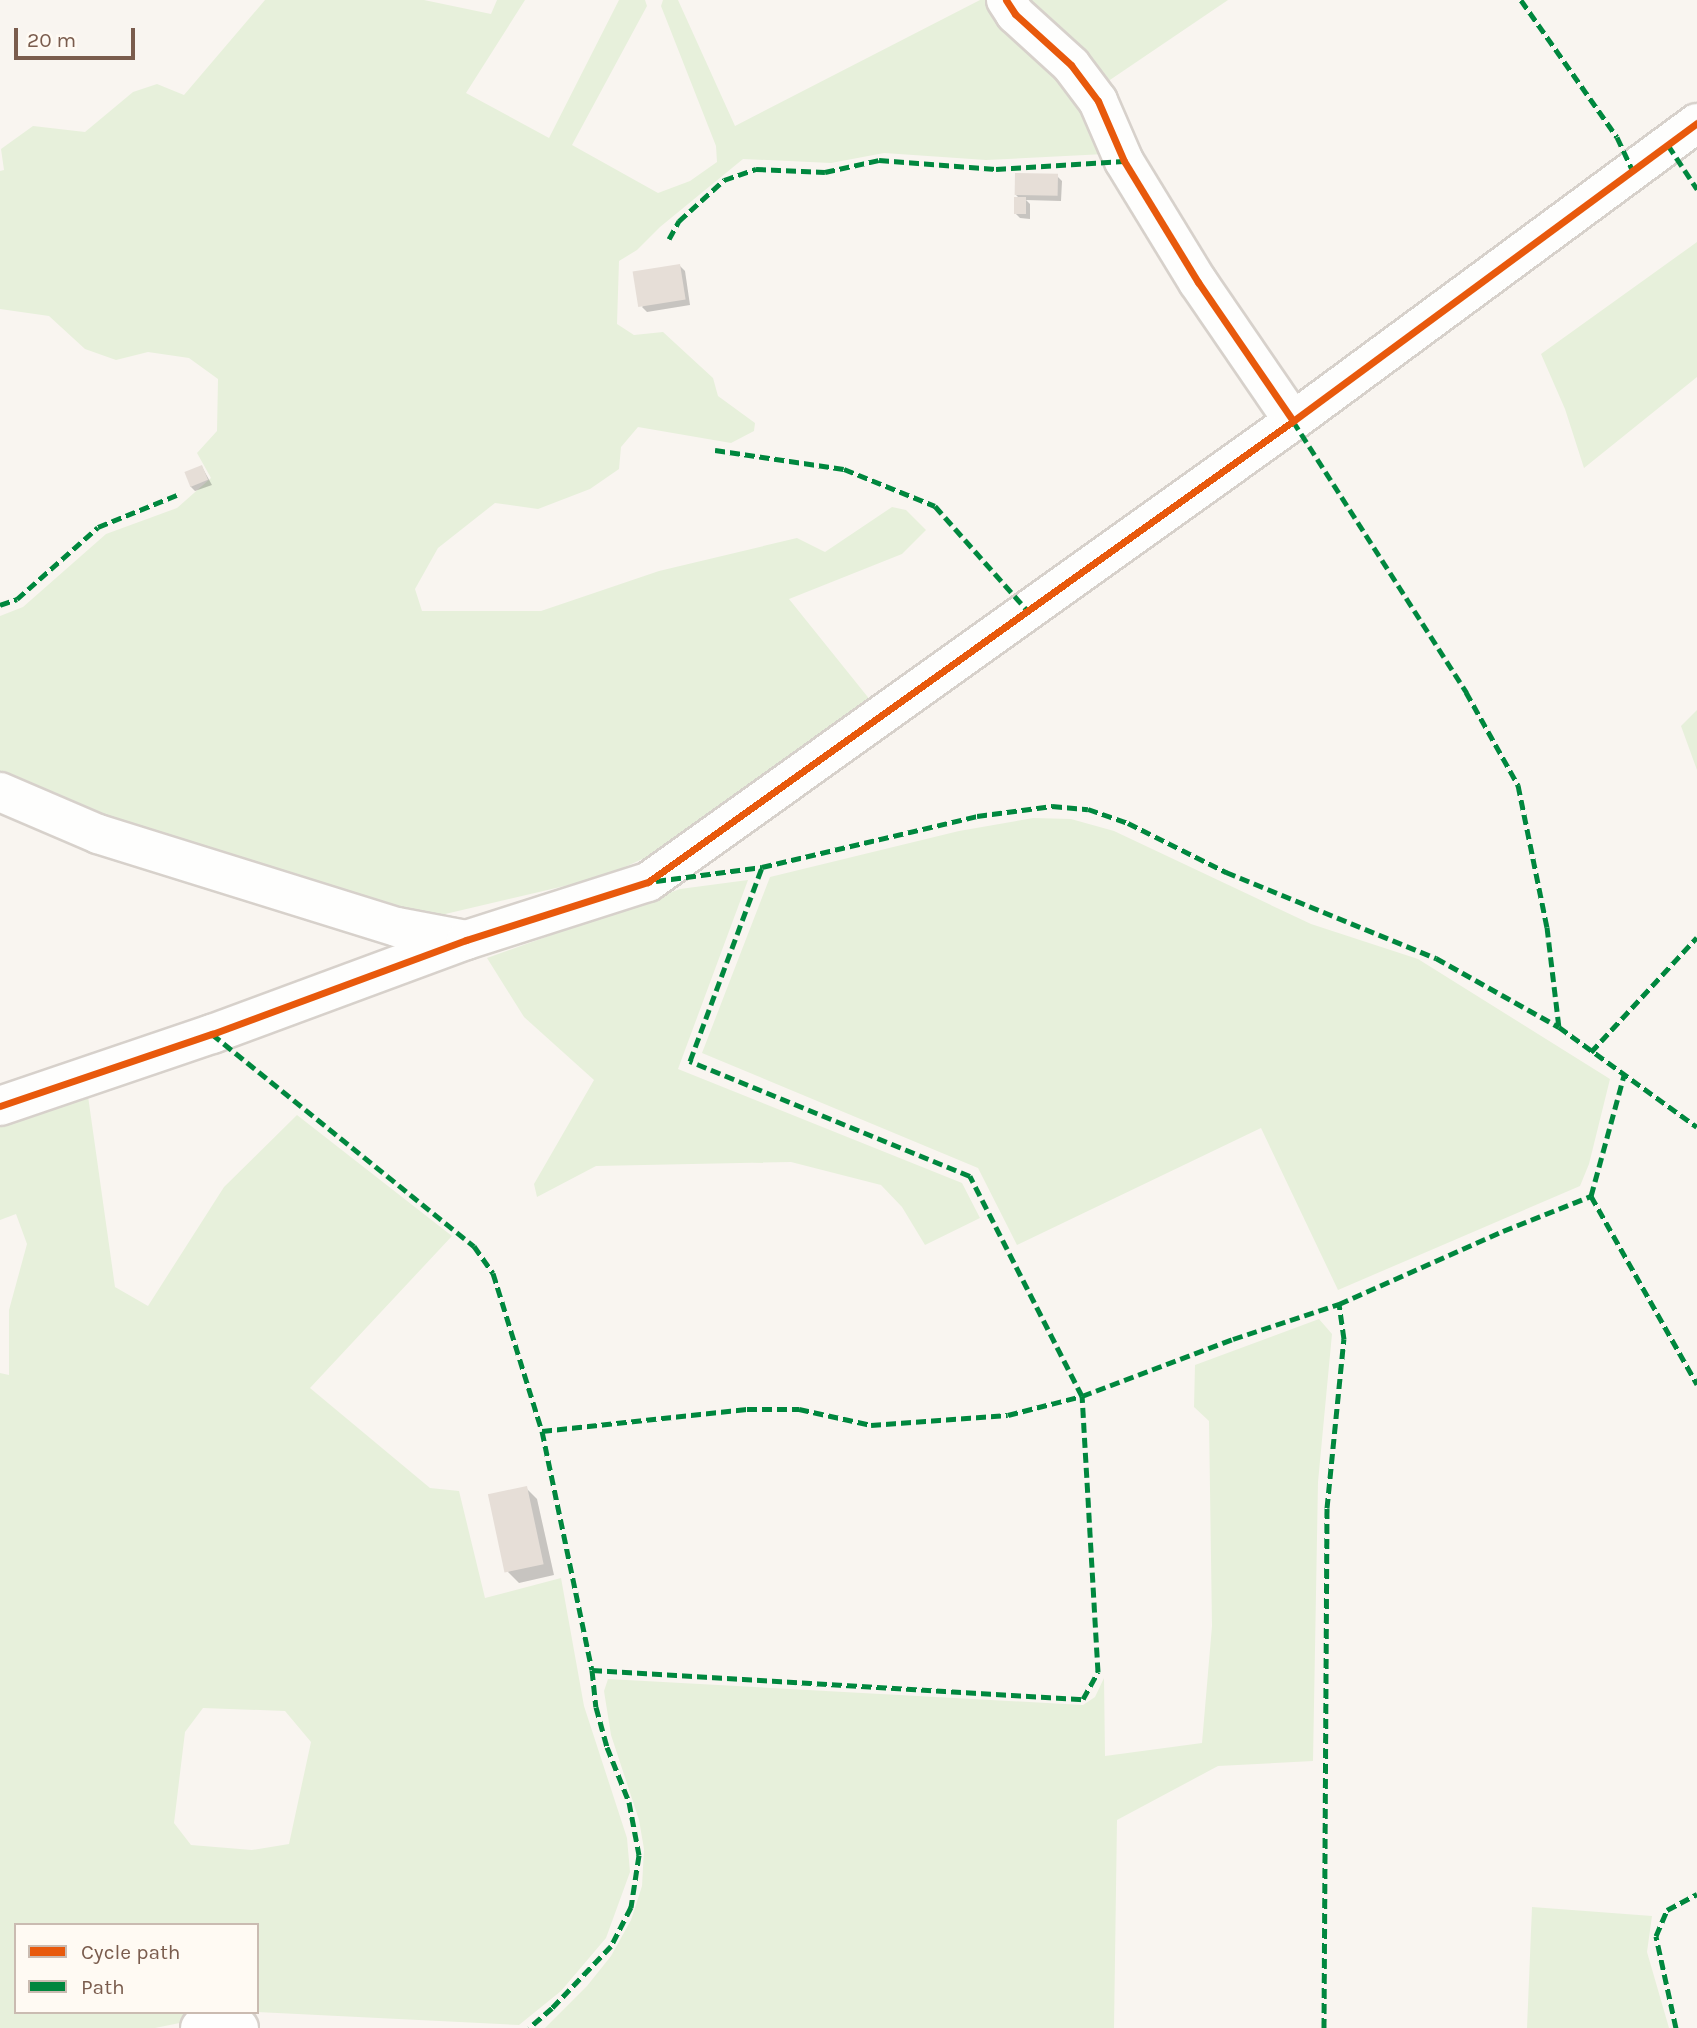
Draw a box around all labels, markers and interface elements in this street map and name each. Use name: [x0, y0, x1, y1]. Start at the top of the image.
scale bar: [18, 14, 138, 58]
text: 20 m: [27, 28, 76, 52]
legend: [14, 1923, 259, 2014]
text: Cycle path: [81, 1940, 181, 1964]
text: Path: [81, 1975, 125, 1999]

